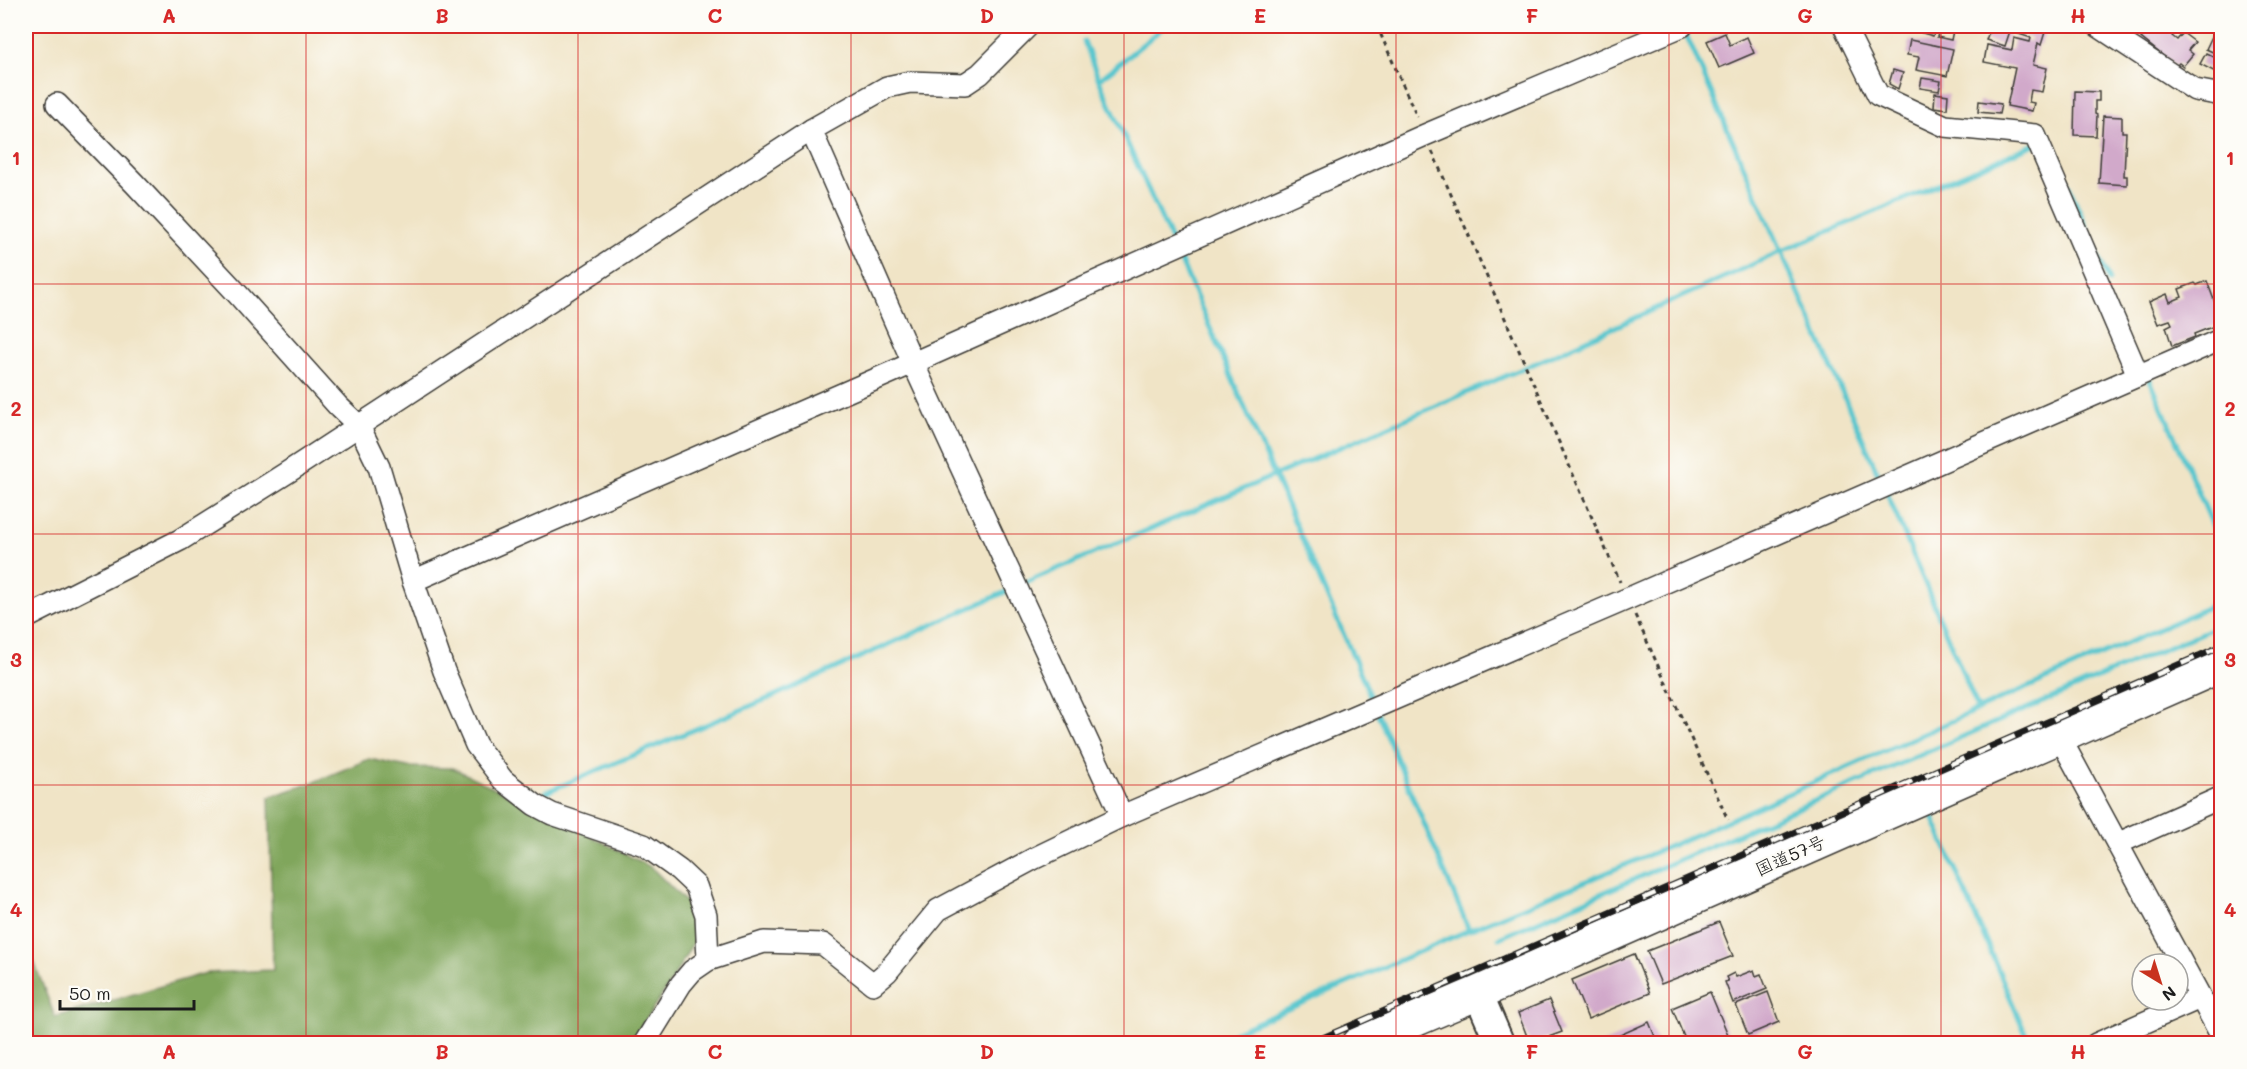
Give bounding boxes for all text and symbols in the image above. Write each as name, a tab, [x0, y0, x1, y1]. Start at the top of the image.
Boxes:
text: A	[162, 2, 176, 28]
text: B	[435, 2, 449, 28]
text: C	[708, 2, 723, 28]
text: D	[980, 2, 994, 28]
text: E	[1254, 2, 1266, 28]
text: F	[1526, 2, 1539, 28]
text: G	[1797, 2, 1813, 28]
text: H	[2070, 2, 2086, 28]
text: 1	[12, 144, 20, 170]
text: 1	[2226, 144, 2234, 170]
text: 2	[10, 395, 22, 421]
text: 2	[2224, 395, 2236, 421]
text: 3	[10, 646, 22, 672]
text: 3	[2224, 646, 2236, 672]
street label: 国道57号	[1751, 829, 1829, 881]
text: 4	[10, 896, 23, 922]
text: 4	[2224, 896, 2237, 922]
north arrow	[2130, 952, 2190, 1012]
scale bar	[60, 973, 194, 1011]
text: 50 m	[69, 981, 111, 1005]
text: N	[2158, 982, 2181, 1006]
text: A	[162, 1038, 176, 1064]
text: B	[435, 1038, 449, 1064]
text: C	[708, 1038, 723, 1064]
text: D	[980, 1038, 994, 1064]
text: E	[1254, 1038, 1266, 1064]
text: F	[1526, 1038, 1539, 1064]
text: G	[1797, 1038, 1813, 1064]
text: H	[2070, 1038, 2086, 1064]

